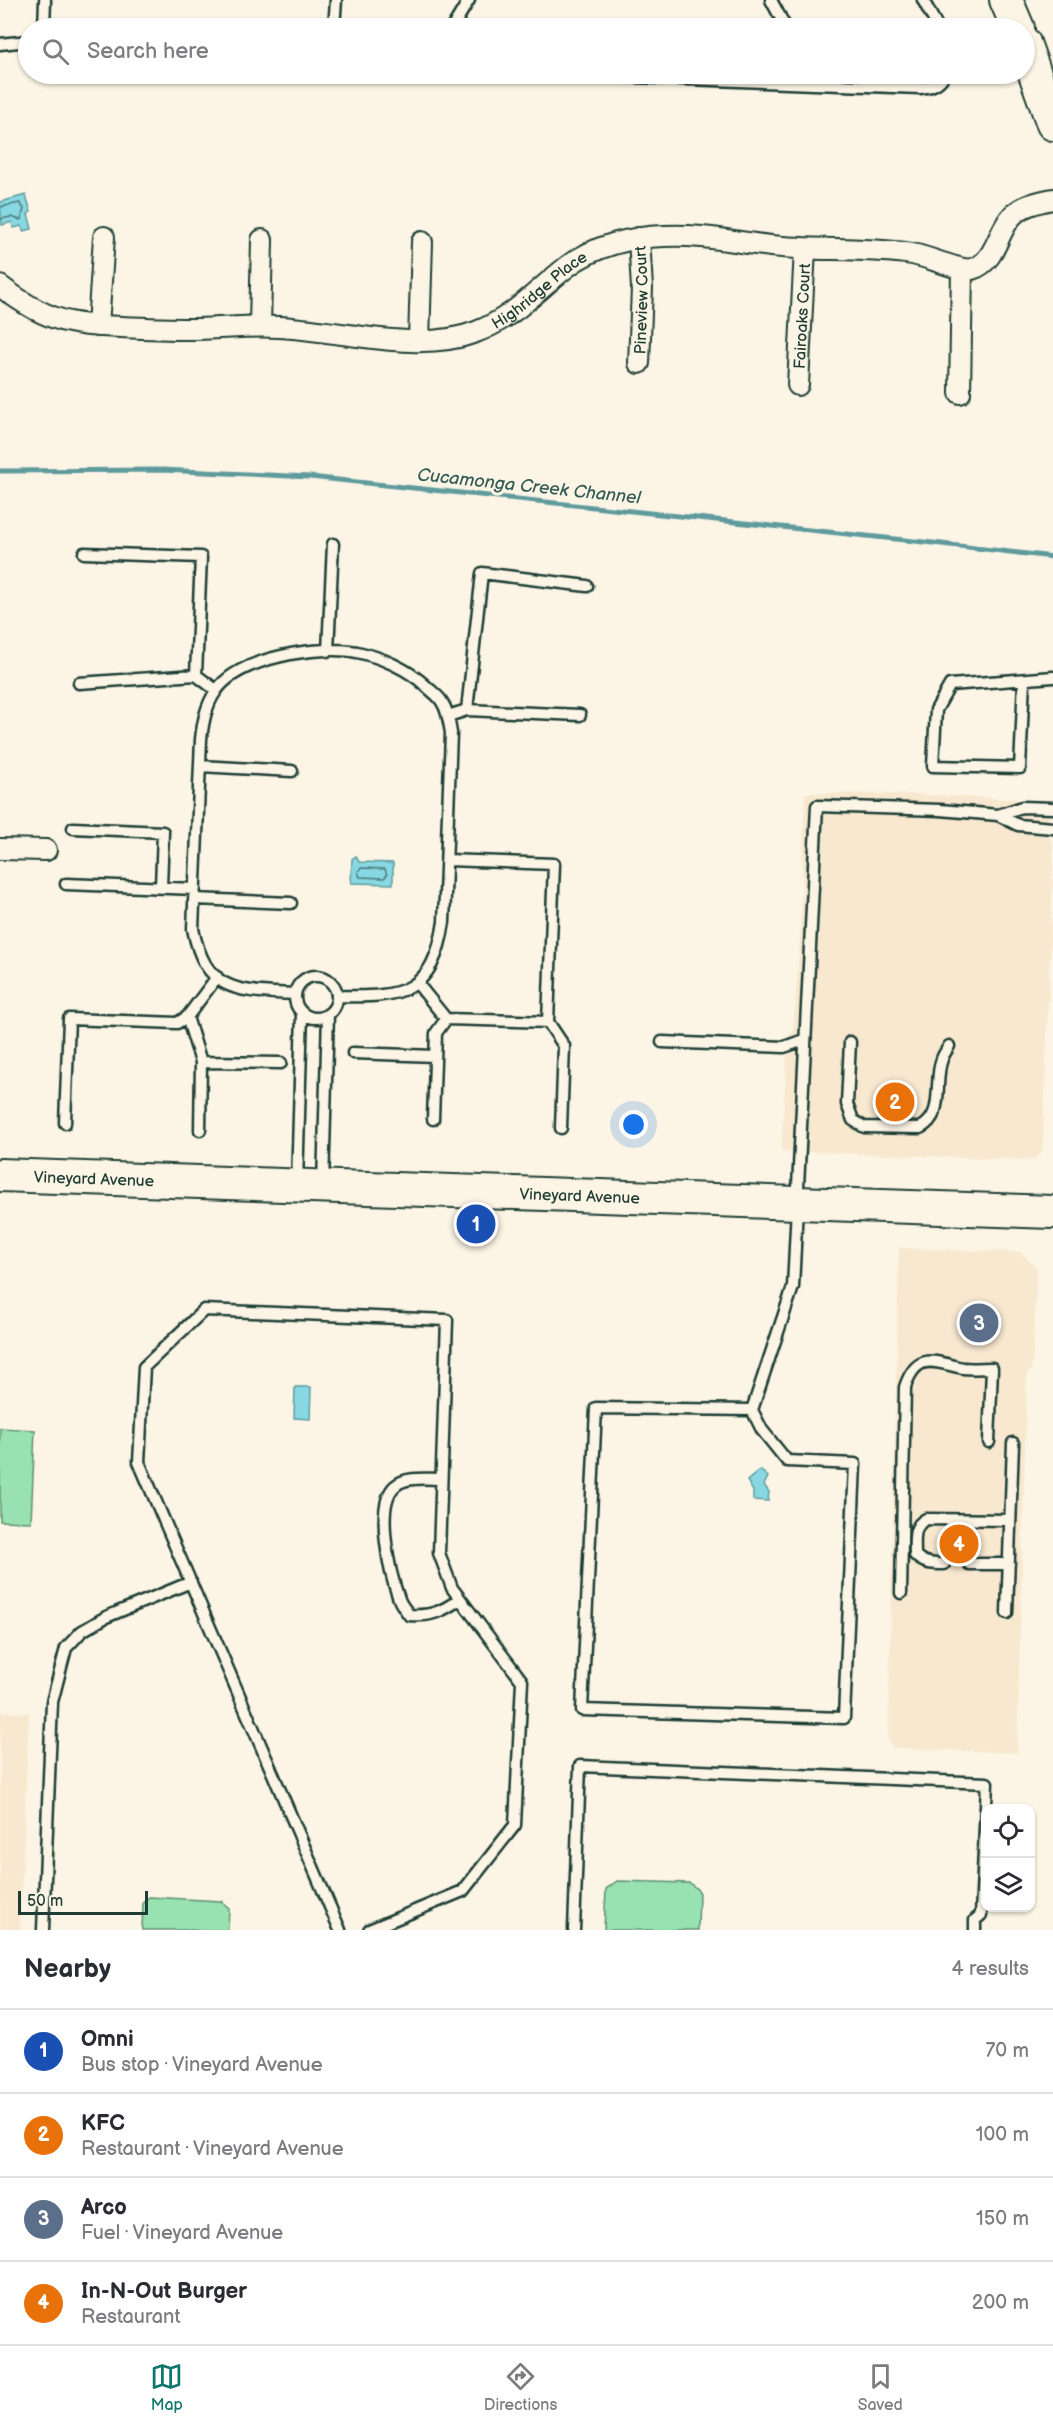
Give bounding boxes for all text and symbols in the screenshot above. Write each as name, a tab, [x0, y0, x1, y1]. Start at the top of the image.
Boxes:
search box	[18, 18, 1035, 84]
icon: search	[39, 35, 72, 68]
text: Search here	[87, 38, 209, 65]
street label: Pineview Court	[631, 245, 653, 355]
street label: Highridge Place	[489, 248, 591, 334]
street label: Fairoaks Court	[791, 263, 815, 369]
water label: Cucamonga Creek Channel	[416, 464, 643, 509]
pin: 2	[876, 1080, 914, 1124]
your location	[619, 1110, 648, 1139]
street label: Vineyard Avenue	[33, 1168, 155, 1191]
street label: Vineyard Avenue	[519, 1185, 641, 1208]
pin: 1	[456, 1202, 496, 1246]
pin: 3	[960, 1300, 998, 1346]
pin: 4	[940, 1522, 978, 1566]
map controls	[981, 1804, 1035, 1912]
button: locate	[981, 1804, 1035, 1858]
button: layers	[981, 1858, 1035, 1912]
scale bar	[18, 1888, 148, 1916]
text: 50 m	[27, 1892, 63, 1911]
text: Nearby	[24, 1954, 111, 1985]
text: 4 results	[951, 1957, 1029, 1981]
text: Omni	[81, 2026, 134, 2053]
text: 1	[39, 2039, 48, 2063]
text: 70 m	[985, 2039, 1029, 2063]
text: Bus stop · Vineyard Avenue	[81, 2053, 323, 2077]
text: KFC	[81, 2110, 125, 2137]
text: 2	[38, 2123, 49, 2147]
text: 100 m	[976, 2123, 1029, 2147]
text: Restaurant · Vineyard Avenue	[81, 2137, 344, 2161]
text: Arco	[81, 2194, 127, 2221]
text: 3	[38, 2207, 49, 2231]
text: 150 m	[976, 2207, 1029, 2231]
text: Fuel · Vineyard Avenue	[81, 2221, 283, 2245]
text: In-N-Out Burger	[81, 2278, 247, 2305]
text: 4	[38, 2291, 49, 2315]
text: 200 m	[972, 2291, 1029, 2315]
text: Restaurant	[81, 2305, 181, 2329]
tab: Map	[150, 2360, 183, 2415]
tab: Directions	[484, 2360, 557, 2415]
tab: Saved	[858, 2360, 903, 2415]

